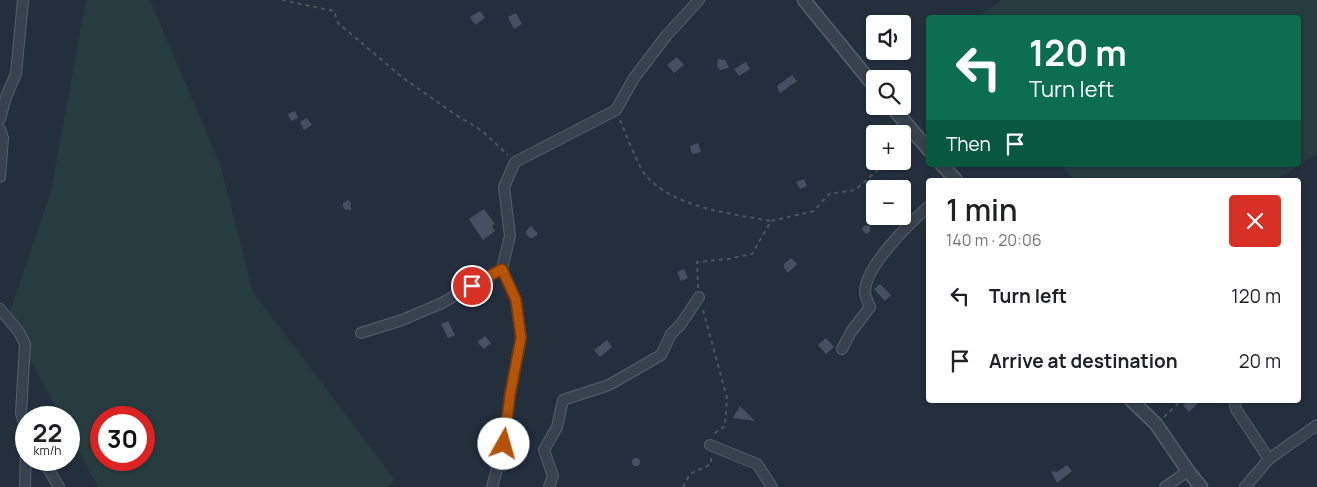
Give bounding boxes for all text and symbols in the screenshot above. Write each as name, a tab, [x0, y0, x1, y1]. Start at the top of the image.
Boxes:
map controls	[866, 15, 911, 225]
button: sound	[866, 15, 911, 60]
text: 120 m	[1029, 29, 1127, 77]
icon: left	[946, 35, 1011, 100]
button: search	[866, 70, 911, 115]
text: Turn left	[1029, 74, 1114, 104]
button: +	[866, 125, 911, 170]
icon: arrive	[1001, 130, 1029, 158]
text: Then	[946, 131, 991, 157]
button: −	[866, 180, 911, 225]
text: 1 min	[946, 189, 1018, 230]
button: close	[1229, 195, 1281, 247]
text: 140 m · 20:06	[946, 229, 1042, 251]
pin	[451, 265, 493, 307]
icon: arrive	[458, 272, 486, 300]
icon: left	[946, 282, 974, 310]
text: Turn left	[989, 283, 1067, 309]
text: 120 m	[1231, 283, 1281, 309]
icon: arrive	[946, 347, 974, 375]
text: Arrive at destination	[989, 348, 1178, 374]
text: 20 m	[1239, 348, 1281, 374]
speed limit sign: 30	[90, 406, 155, 471]
text: 22	[33, 415, 62, 450]
position arrow	[477, 417, 529, 469]
text: km/h	[34, 442, 61, 459]

